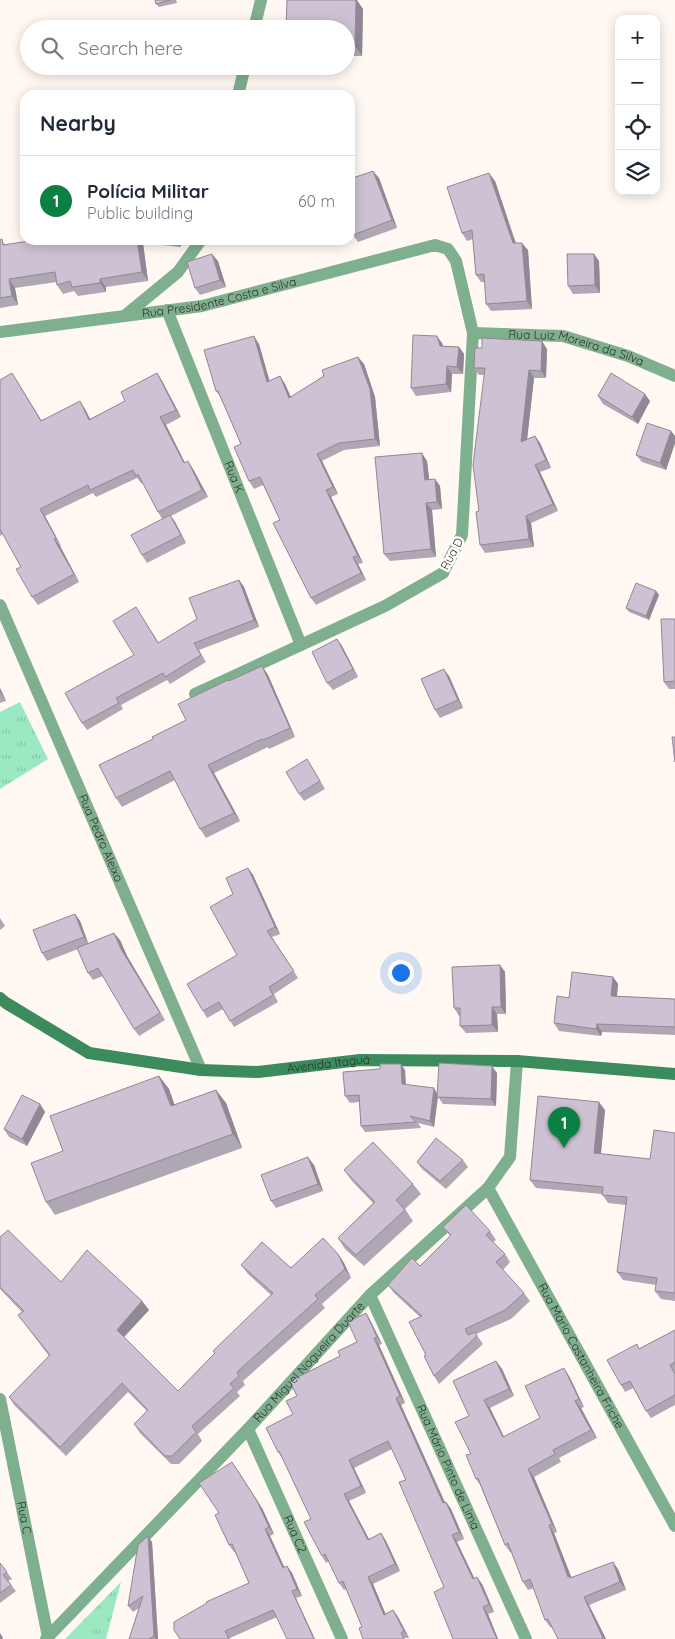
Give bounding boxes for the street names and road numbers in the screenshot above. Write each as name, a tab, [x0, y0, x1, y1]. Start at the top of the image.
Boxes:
street label: Rua Presidente Costa e Silva	[141, 274, 298, 321]
street label: Rua Luiz Moreira da Silva	[508, 326, 646, 369]
street label: Rua K	[221, 459, 247, 495]
street label: Rua D	[437, 535, 466, 572]
street label: Rua Pedro Aleixo	[76, 792, 127, 884]
street label: Avenida Itaguá	[286, 1052, 370, 1076]
street label: Rua Mário Castanheira Friche	[535, 1280, 628, 1431]
street label: Rua Miguel Nogueira Duarte	[250, 1298, 367, 1425]
street label: Rua Mário Pinto de Lima	[414, 1402, 483, 1532]
street label: Rua C	[14, 1500, 35, 1535]
street label: Rua C2	[280, 1513, 311, 1555]

